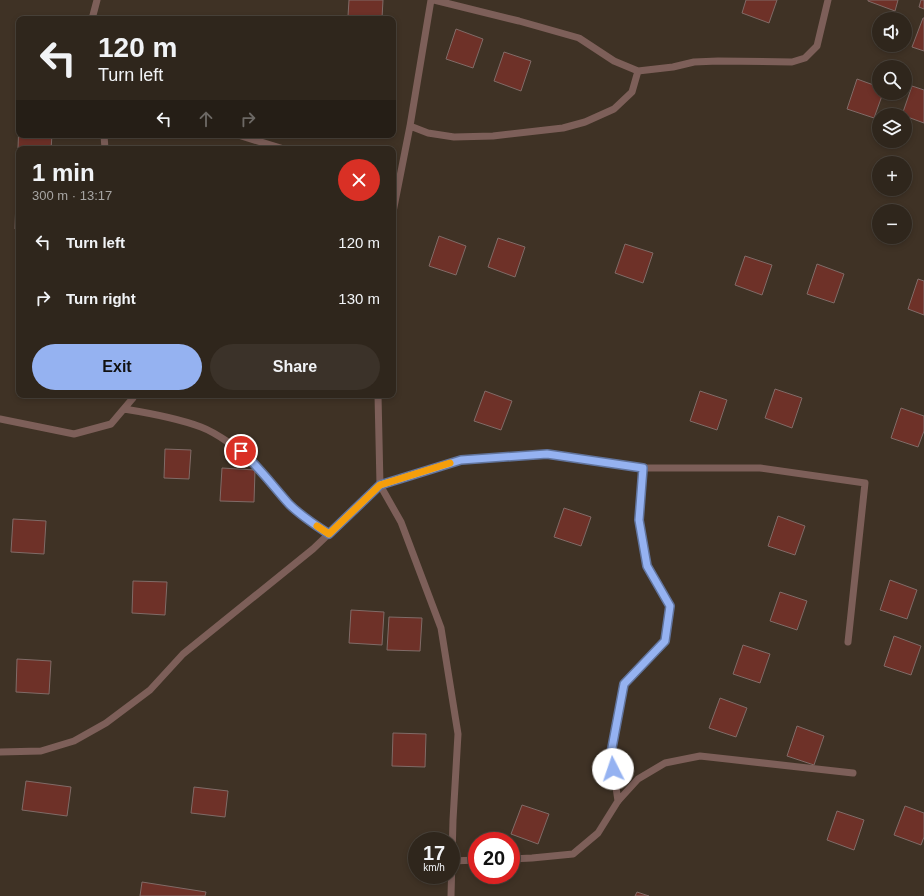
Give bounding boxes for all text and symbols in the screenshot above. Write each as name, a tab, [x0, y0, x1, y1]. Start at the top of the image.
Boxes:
map controls	[872, 12, 912, 244]
button: sound	[872, 12, 912, 52]
icon: left	[32, 32, 84, 84]
text: 120 m	[98, 32, 177, 63]
button: search	[872, 60, 912, 100]
text: Turn left	[98, 65, 163, 85]
icon: left	[153, 108, 175, 130]
icon: ahead	[195, 108, 217, 130]
icon: right	[237, 108, 259, 130]
button: layers	[872, 108, 912, 148]
button: +	[872, 156, 912, 196]
text: 1 min	[32, 159, 95, 186]
button: close	[338, 159, 380, 201]
text: 300 m · 13:17	[32, 188, 112, 203]
button: −	[872, 204, 912, 244]
icon: left	[32, 231, 54, 253]
text: Turn left	[66, 234, 125, 251]
text: 120 m	[338, 234, 380, 251]
icon: right	[32, 287, 54, 309]
text: Turn right	[66, 290, 136, 307]
text: 130 m	[338, 290, 380, 307]
button: Exit	[32, 344, 202, 390]
button: Share	[210, 344, 380, 390]
pin	[224, 434, 258, 468]
icon: arrive	[230, 440, 252, 462]
position arrow	[592, 748, 634, 790]
speed limit sign: 20	[468, 832, 520, 884]
text: 17	[423, 842, 445, 864]
text: km/h	[423, 862, 445, 873]

